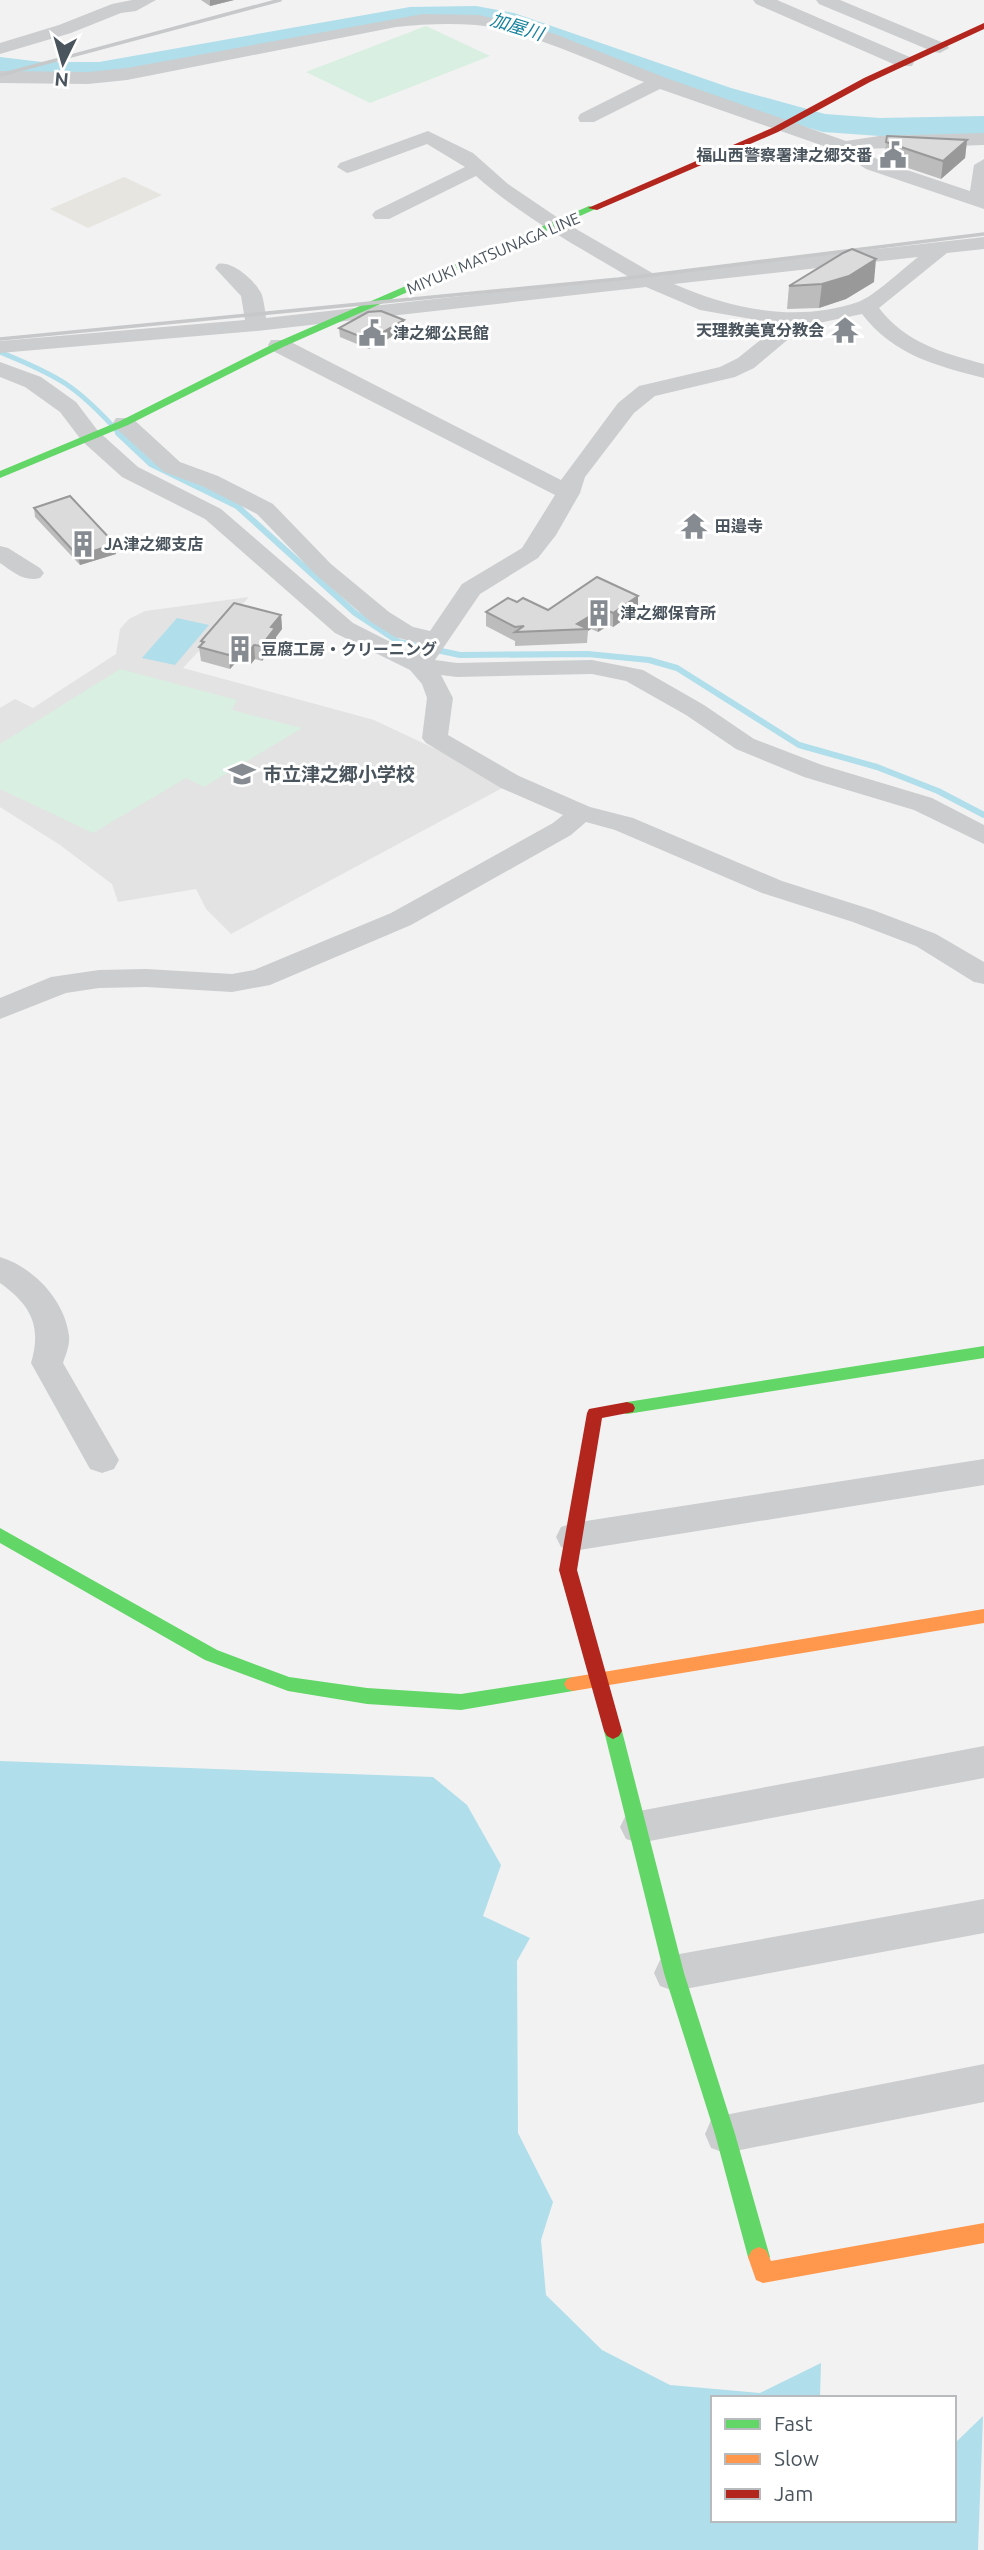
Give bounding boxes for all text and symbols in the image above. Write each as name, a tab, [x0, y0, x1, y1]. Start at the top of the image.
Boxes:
water label: 加屋川	[488, 9, 548, 44]
north arrow	[28, 28, 98, 98]
text: N	[53, 68, 70, 92]
public building icon: 福山西警察署津之郷交番	[878, 140, 908, 170]
place label: 福山西警察署津之郷交番	[696, 146, 872, 164]
street label: MIYUKI MATSUNAGA LINE	[404, 208, 582, 298]
temple icon: 天理教美寛分教会	[830, 315, 860, 345]
public building icon: 津之郷公民館	[357, 318, 387, 348]
place label: 天理教美寛分教会	[696, 321, 824, 339]
place label: 津之郷公民館	[393, 324, 489, 342]
temple icon: 田邉寺	[679, 511, 709, 541]
place label: 田邉寺	[715, 517, 763, 535]
building icon: JA津之郷支店	[68, 529, 98, 559]
place label: JA津之郷支店	[104, 535, 203, 553]
building icon: 津之郷保育所	[584, 598, 614, 628]
place label: 津之郷保育所	[620, 604, 716, 622]
building icon: 豆腐工房・クリーニング	[225, 634, 255, 664]
place label: 豆腐工房・クリーニング	[261, 640, 437, 658]
school or university icon: 市立津之郷小学校	[227, 759, 257, 789]
place label: 市立津之郷小学校	[263, 763, 415, 785]
legend	[711, 2396, 956, 2522]
text: Fast	[774, 2411, 812, 2435]
text: Slow	[774, 2446, 819, 2470]
text: Jam	[774, 2481, 813, 2505]

